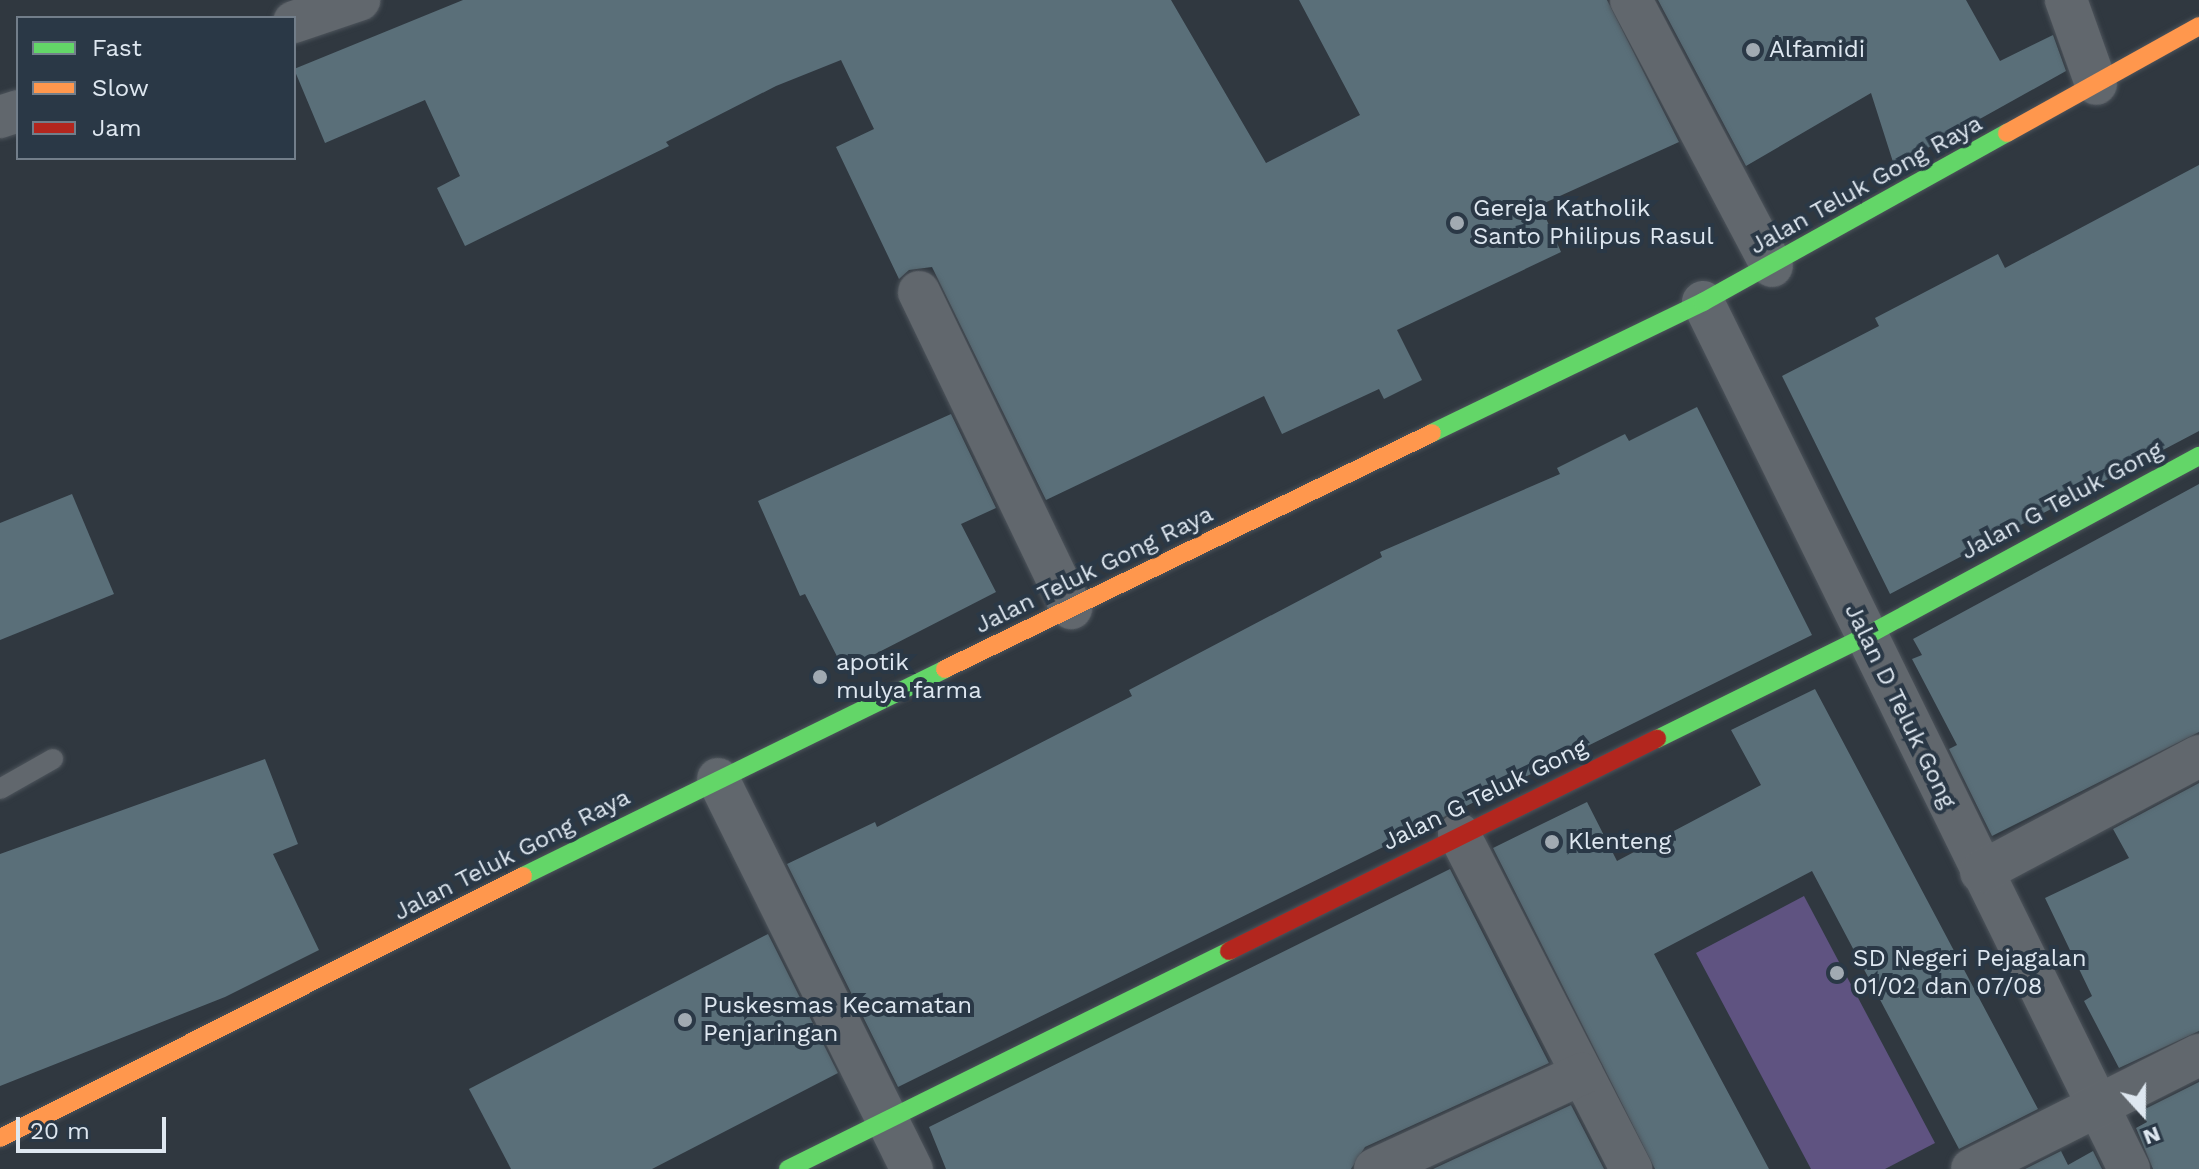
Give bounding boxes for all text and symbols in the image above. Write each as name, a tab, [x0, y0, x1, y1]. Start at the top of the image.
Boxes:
legend	[16, 16, 296, 160]
text: Fast	[92, 34, 142, 62]
place label: Alfamidi	[1769, 36, 1865, 64]
marker: Alfamidi	[1744, 41, 1762, 59]
text: Slow	[92, 74, 149, 102]
street label: Jalan Teluk Gong Raya	[1744, 109, 1988, 261]
text: Jam	[92, 114, 142, 142]
place label: Gereja Katholik Santo Philipus Rasul	[1473, 195, 1714, 251]
marker: Gereja Katholik Santo Philipus Rasul	[1448, 214, 1466, 232]
street label: Jalan G Teluk Gong	[1956, 435, 2168, 567]
street label: Jalan Teluk Gong Raya	[970, 500, 1218, 640]
street label: Jalan D Teluk Gong	[1838, 598, 1962, 814]
place label: apotik mulya farma	[836, 649, 983, 705]
marker: apotik mulya farma	[811, 668, 829, 686]
street label: Jalan G Teluk Gong	[1377, 733, 1593, 857]
street label: Jalan Teluk Gong Raya	[389, 783, 635, 927]
place label: Klenteng	[1568, 828, 1671, 856]
marker: Klenteng	[1543, 833, 1561, 851]
place label: SD Negeri Pejagalan 01/02 dan 07/08	[1853, 945, 2086, 1001]
marker: SD Negeri Pejagalan 01/02 dan 07/08	[1828, 964, 1846, 982]
place label: Puskesmas Kecamatan Penjaringan	[703, 992, 972, 1048]
marker: Puskesmas Kecamatan Penjaringan	[674, 1009, 696, 1031]
north arrow	[2103, 1073, 2183, 1153]
scale bar	[20, 1101, 170, 1151]
text: 20 m	[30, 1117, 90, 1145]
text: N	[2140, 1121, 2164, 1150]

